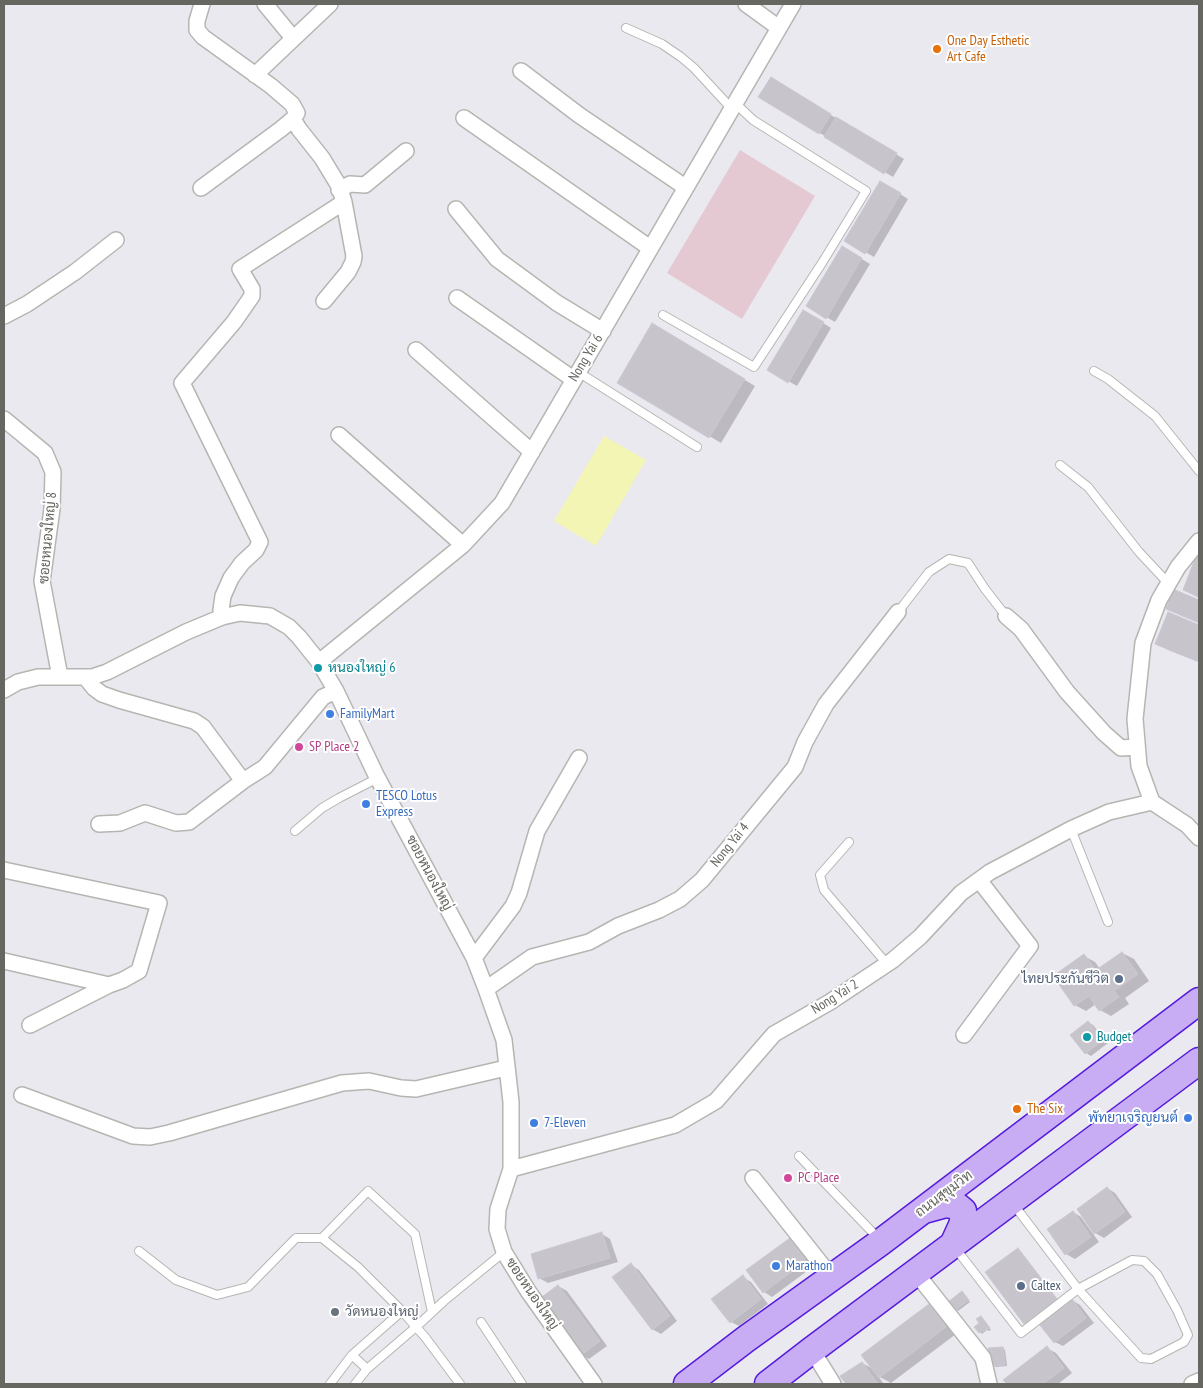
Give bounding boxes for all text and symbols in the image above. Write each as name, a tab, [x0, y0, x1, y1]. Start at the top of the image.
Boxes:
place label: One Day Esthetic Art Cafe	[947, 33, 1029, 65]
marker: One Day Esthetic Art Cafe	[931, 43, 943, 55]
street label: Nong Yai 6	[565, 331, 607, 385]
street label: ซอยหนองใหญ่ 8	[36, 491, 60, 585]
place label: หนองใหญ่ 6	[328, 660, 395, 676]
marker: หนองใหญ่ 6	[312, 662, 324, 674]
place label: FamilyMart	[340, 706, 395, 722]
marker: FamilyMart	[324, 708, 336, 720]
place label: SP Place 2	[309, 739, 359, 755]
marker: SP Place 2	[293, 741, 305, 753]
place label: TESCO Lotus Express	[376, 788, 437, 820]
marker: TESCO Lotus Express	[360, 798, 372, 810]
street label: Nong Yai 4	[707, 819, 753, 871]
street label: ซอยหนองใหญ่	[402, 832, 456, 914]
place label: ไทยประกันชีวิต	[1022, 971, 1109, 987]
marker: ไทยประกันชีวิต	[1113, 973, 1125, 985]
street label: Nong Yai 2	[808, 976, 862, 1018]
place label: Budget	[1097, 1029, 1131, 1045]
marker: Budget	[1081, 1031, 1093, 1043]
place label: The Six	[1027, 1101, 1063, 1117]
marker: The Six	[1011, 1103, 1023, 1115]
place label: พัทยาเจริญยนต์	[1088, 1110, 1178, 1126]
marker: พัทยาเจริญยนต์	[1182, 1112, 1194, 1124]
place label: 7-Eleven	[544, 1115, 586, 1131]
marker: 7-Eleven	[528, 1117, 540, 1129]
street label: ถนนสุขุมวิท	[912, 1167, 976, 1221]
place label: PC Place	[798, 1170, 839, 1186]
marker: PC Place	[782, 1172, 794, 1184]
street label: ซอยหนองใหญ่	[502, 1255, 562, 1333]
place label: Marathon	[786, 1258, 832, 1274]
marker: Marathon	[770, 1260, 782, 1272]
place label: Caltex	[1031, 1278, 1061, 1294]
marker: Caltex	[1015, 1280, 1027, 1292]
place label: วัดหนองใหญ่	[345, 1304, 419, 1320]
marker: วัดหนองใหญ่	[329, 1306, 341, 1318]

